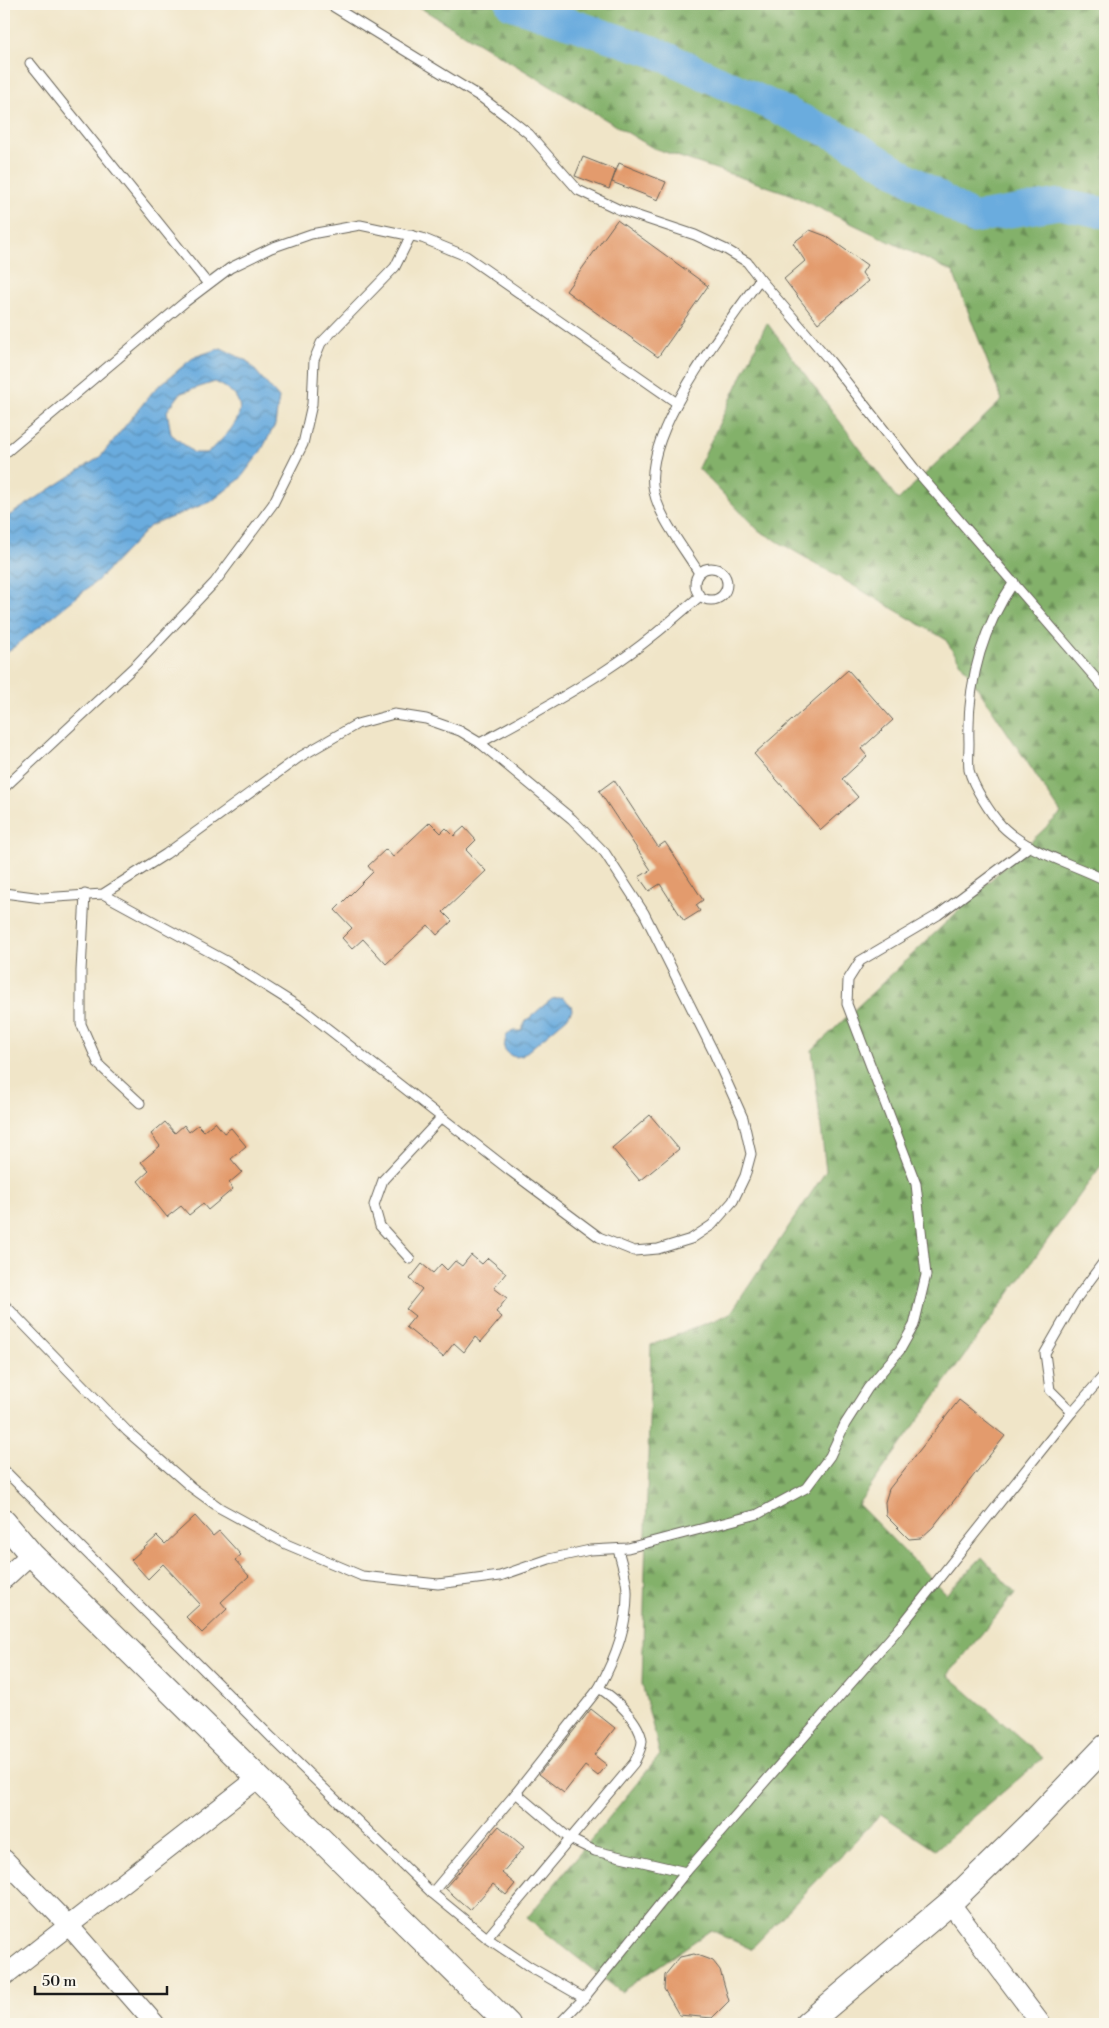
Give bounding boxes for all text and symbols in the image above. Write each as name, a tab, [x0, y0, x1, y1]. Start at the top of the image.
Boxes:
scale bar	[35, 1963, 168, 1995]
text: 50 m	[42, 1972, 76, 1991]

